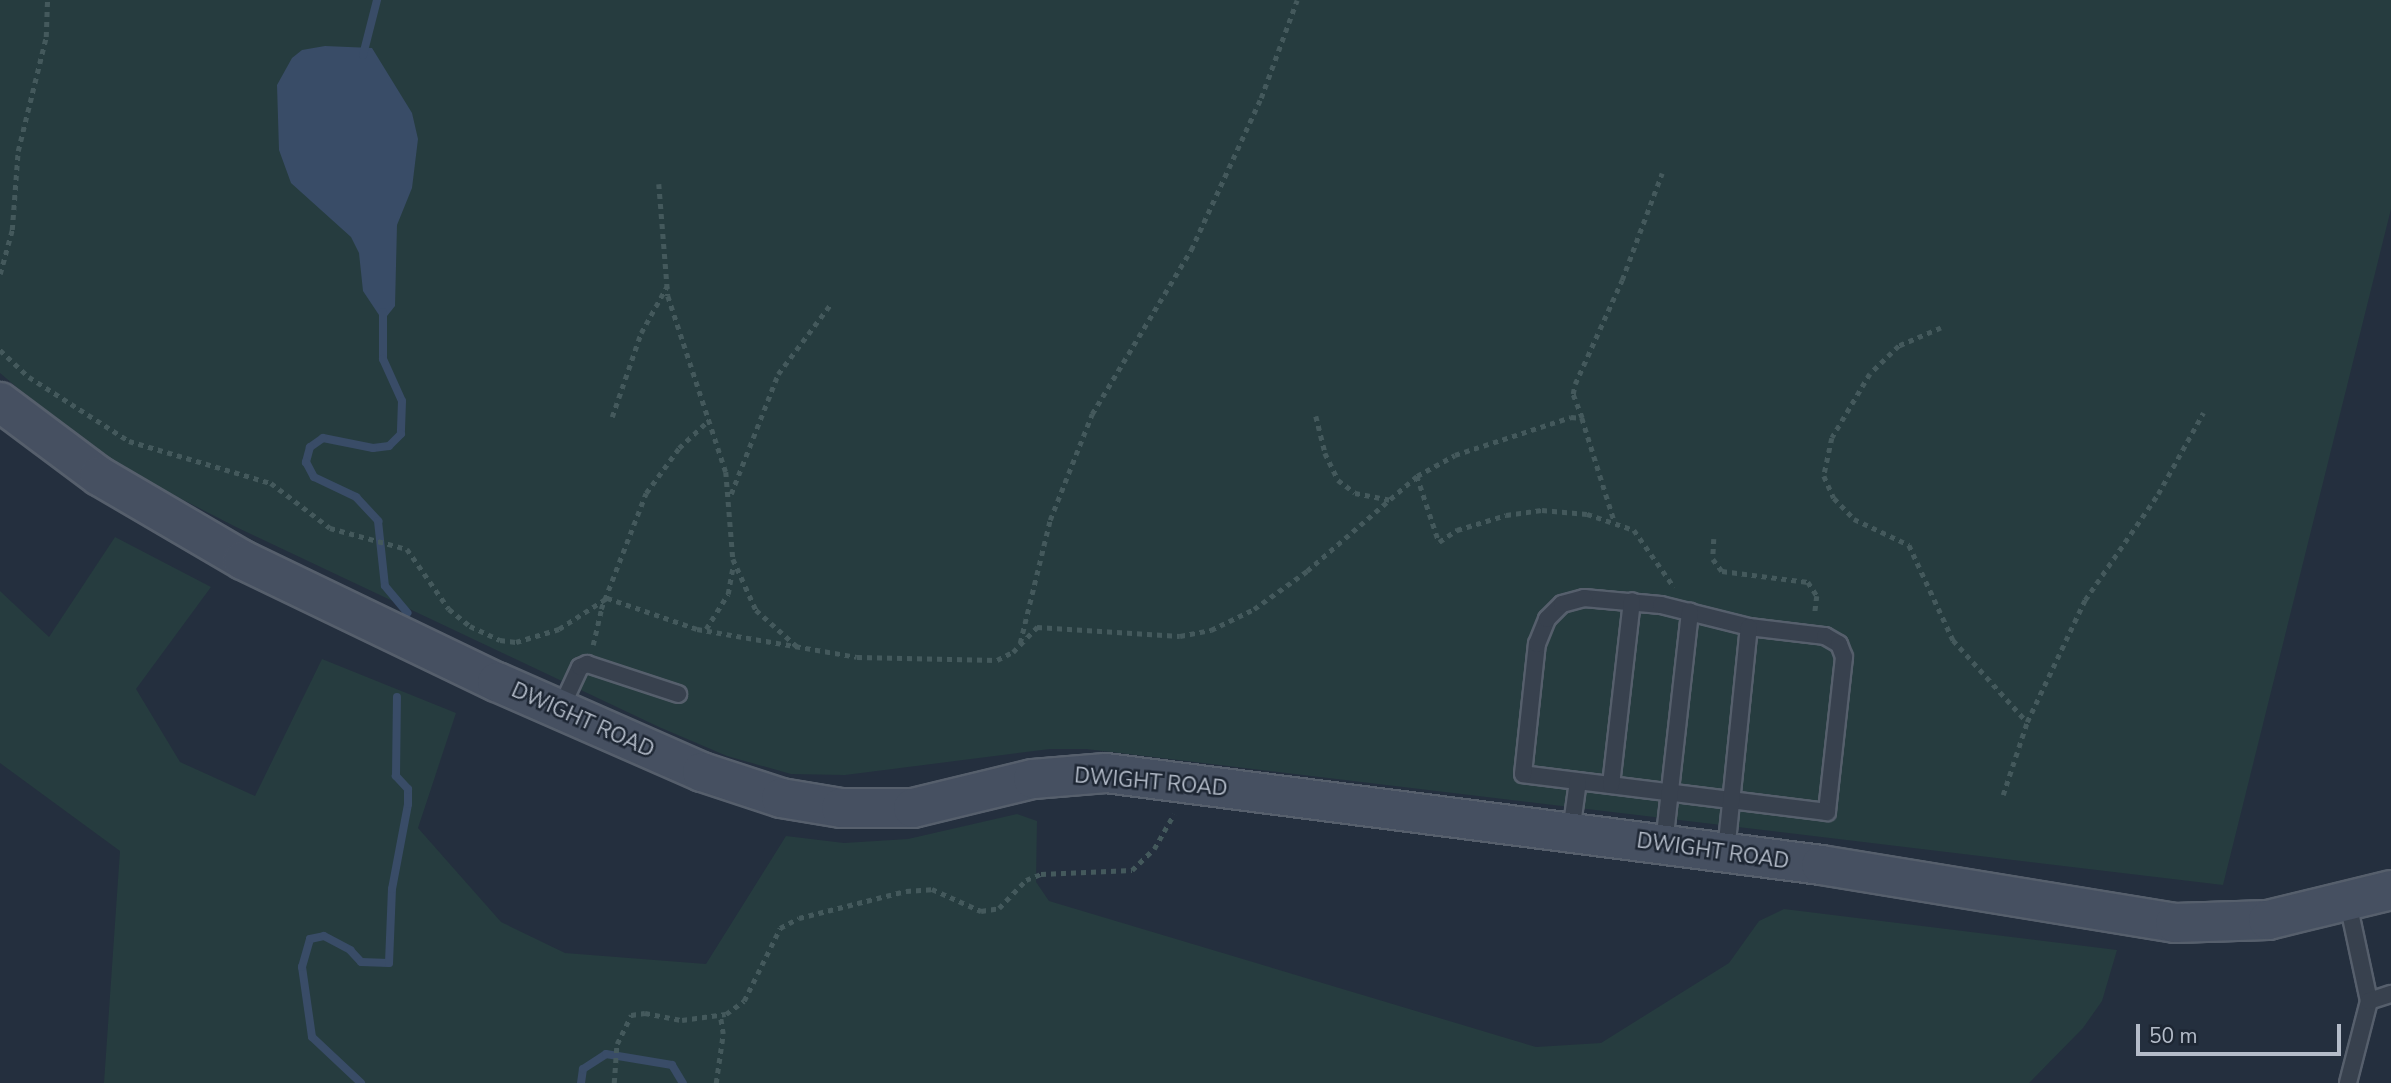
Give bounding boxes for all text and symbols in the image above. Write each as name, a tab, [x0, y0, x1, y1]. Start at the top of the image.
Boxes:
street label: DWIGHT ROAD	[508, 677, 658, 763]
street label: DWIGHT ROAD	[1073, 763, 1229, 801]
street label: DWIGHT ROAD	[1635, 828, 1791, 874]
scale bar	[2139, 1010, 2344, 1054]
text: 50 m	[2149, 1022, 2198, 1050]

